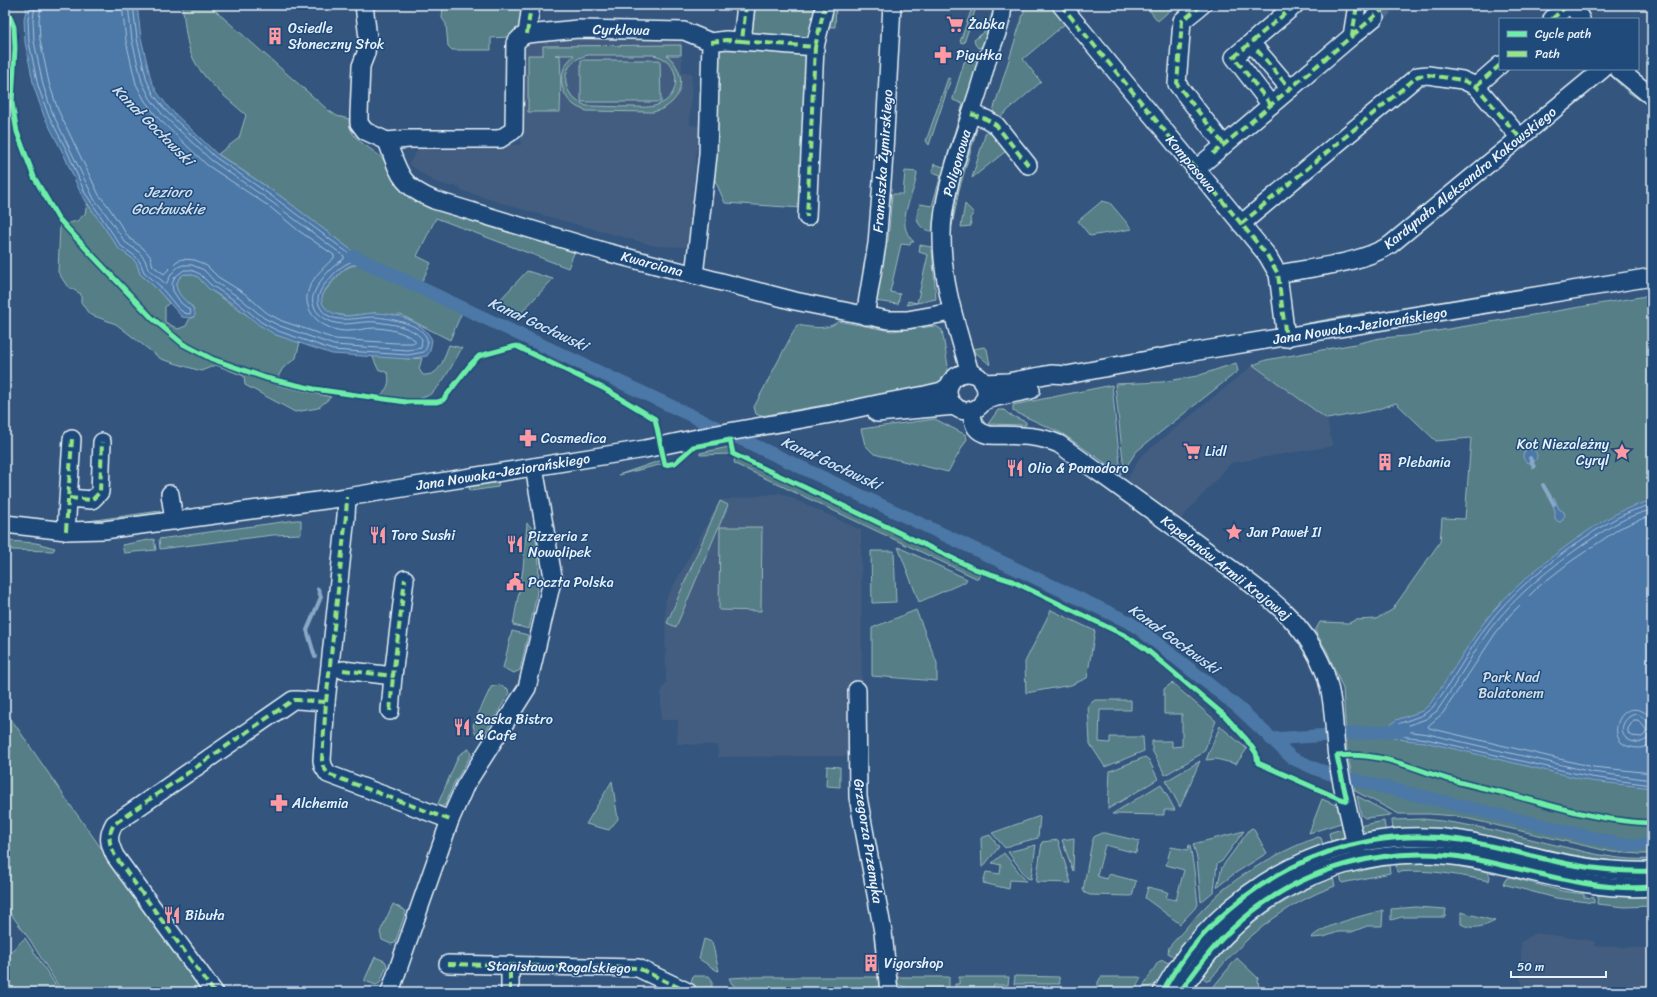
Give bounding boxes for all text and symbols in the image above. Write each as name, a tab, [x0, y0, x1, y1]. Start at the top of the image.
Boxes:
place label: Żabka	[968, 12, 1006, 37]
supermarket icon: Żabka	[945, 14, 965, 34]
place label: Osiedle Słoneczny Stok	[288, 16, 385, 57]
street label: Cyrklowa	[592, 17, 651, 43]
legend	[1499, 18, 1639, 70]
text: Cycle path	[1535, 23, 1591, 45]
building icon: Osiedle Słoneczny Stok	[265, 26, 285, 46]
place label: Pigułka	[956, 43, 1002, 68]
text: Path	[1535, 43, 1560, 65]
pharmacy icon: Pigułka	[933, 45, 953, 65]
water label: Kanał Gocławski	[106, 78, 202, 174]
street label: Franciszka Żymirskiego	[866, 88, 900, 234]
street label: Kardynała Aleksandra Kakowskiego	[1378, 100, 1562, 256]
street label: Poligonowa	[935, 126, 979, 200]
street label: Kompasowa	[1159, 129, 1223, 199]
water label: Jezioro Gocławskie	[131, 179, 206, 222]
street label: Kwarciana	[618, 244, 686, 284]
water label: Kanał Gocławski	[484, 290, 595, 360]
street label: Jana Nowaka-Jeziorańskiego	[1270, 300, 1449, 352]
place label: Cosmedica	[541, 426, 607, 451]
pharmacy icon: Cosmedica	[518, 428, 538, 448]
water label: Kanał Gocławski	[777, 429, 888, 499]
place label: Kot Niezależny Cyryl	[1517, 432, 1610, 473]
place label: Lidl	[1205, 439, 1228, 464]
supermarket icon: Lidl	[1182, 441, 1202, 461]
place icon: Kot Niezależny Cyryl	[1612, 442, 1632, 462]
street label: Jana Nowaka-Jeziorańskiego	[413, 446, 592, 498]
place label: Plebania	[1398, 450, 1451, 475]
building icon: Plebania	[1375, 452, 1395, 472]
place label: Olio & Pomodoro	[1028, 456, 1129, 481]
restaurant icon: Olio & Pomodoro	[1005, 458, 1025, 478]
street label: Kapelanów Armii Krajowej	[1155, 509, 1297, 628]
place label: Jan Paweł II	[1246, 520, 1322, 545]
place icon: Jan Paweł II	[1224, 522, 1244, 542]
place label: Toro Sushi	[391, 523, 456, 548]
place label: Pizzeria z Nowolipek	[528, 524, 592, 565]
restaurant icon: Toro Sushi	[368, 525, 388, 545]
restaurant icon: Pizzeria z Nowolipek	[505, 534, 525, 554]
place label: Poczta Polska	[528, 570, 614, 595]
public building icon: Poczta Polska	[505, 572, 525, 592]
water label: Kanał Gocławski	[1123, 597, 1227, 683]
park label: Park Nad Balatonem	[1478, 665, 1544, 706]
place label: Saska Bistro & Cafe	[475, 707, 553, 748]
restaurant icon: Saska Bistro & Cafe	[452, 717, 472, 737]
street label: Grzegorza Przemyka	[846, 777, 890, 906]
place label: Alchemia	[291, 791, 348, 816]
pharmacy icon: Alchemia	[269, 793, 289, 813]
place label: Bibuła	[185, 903, 225, 928]
restaurant icon: Bibuła	[162, 905, 182, 925]
place label: Vigorshop	[884, 951, 944, 976]
street label: Stanisława Rogalskiego	[487, 953, 631, 981]
building icon: Vigorshop	[861, 953, 881, 973]
scale bar	[1511, 953, 1606, 979]
text: 50 m	[1517, 956, 1544, 978]

